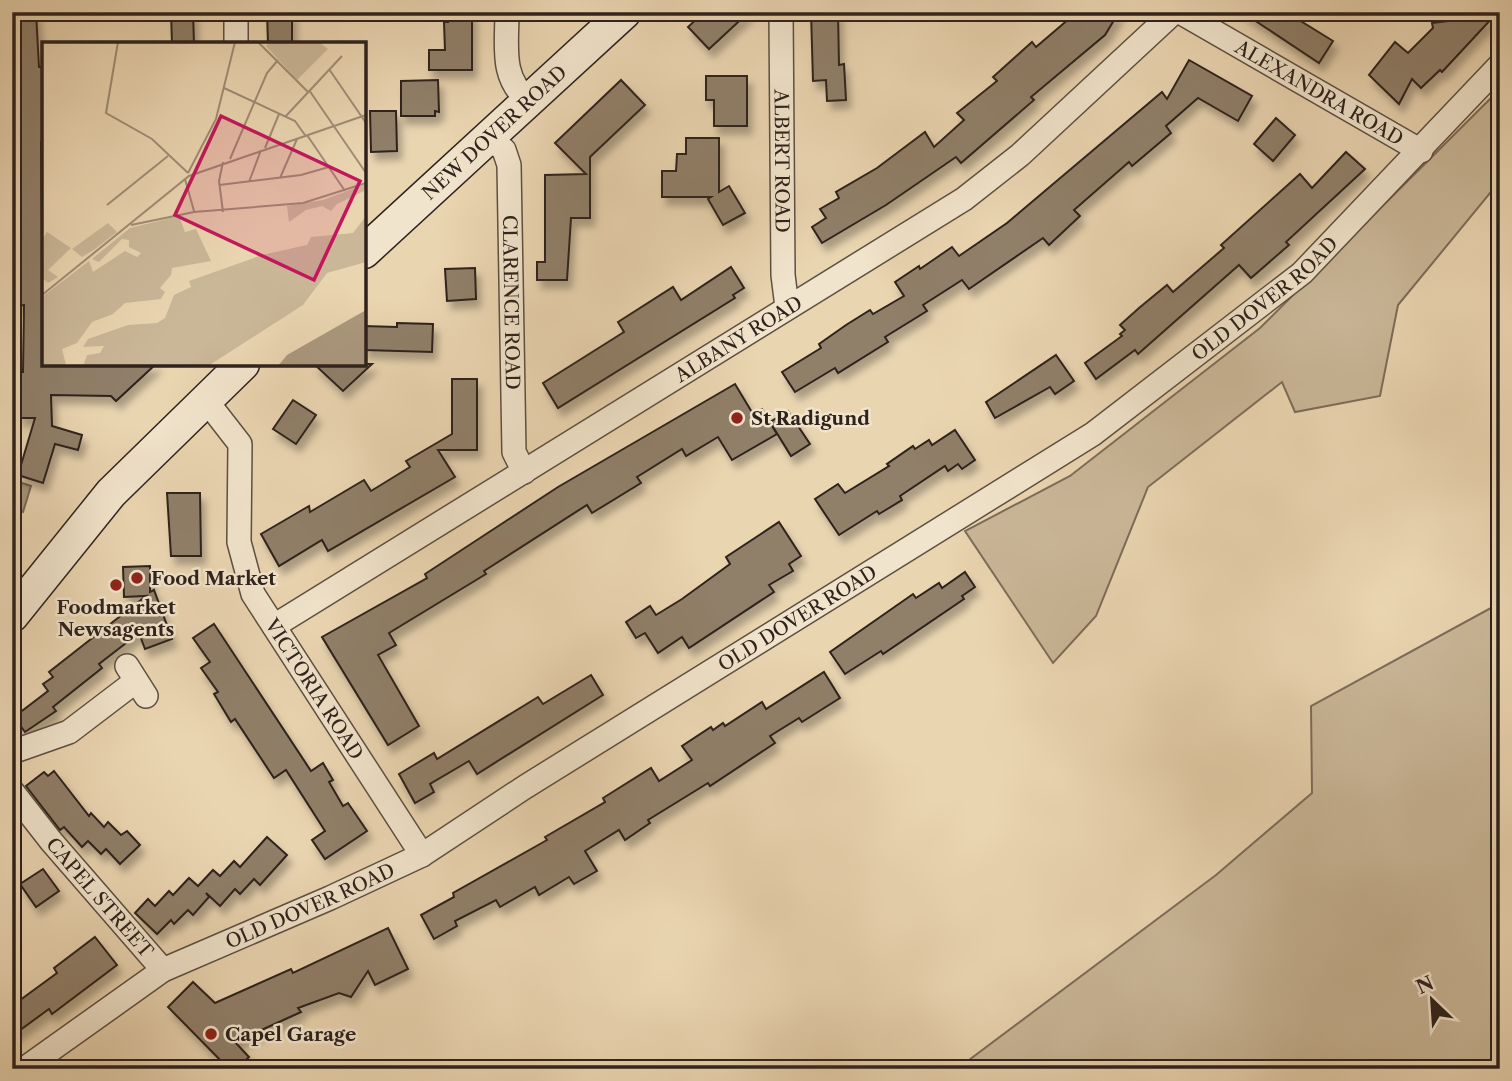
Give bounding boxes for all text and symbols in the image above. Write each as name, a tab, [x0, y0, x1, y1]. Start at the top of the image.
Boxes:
street label: ALEXANDRA ROAD	[1230, 34, 1408, 150]
inset map	[42, 42, 366, 366]
street label: NEW DOVER ROAD	[417, 60, 571, 204]
street label: ALBERT ROAD	[770, 88, 794, 233]
street label: CLARENCE ROAD	[498, 215, 524, 390]
street label: OLD DOVER ROAD	[1187, 232, 1342, 365]
street label: ALBANY ROAD	[670, 291, 806, 387]
place label: St Radigund	[751, 407, 870, 430]
marker: St Radigund	[729, 410, 745, 426]
street label: OLD DOVER ROAD	[714, 560, 881, 676]
place label: Food Market	[151, 567, 276, 590]
marker: Food Market	[129, 570, 145, 586]
marker: Foodmarket Newsagents	[108, 577, 124, 593]
place label: Foodmarket Newsagents	[56, 596, 176, 641]
street label: VICTORIA ROAD	[260, 613, 368, 764]
street label: CAPEL STREET	[42, 833, 159, 963]
street label: OLD DOVER ROAD	[222, 858, 398, 953]
north arrow	[1396, 965, 1466, 1036]
text: N	[1413, 971, 1437, 999]
place label: Capel Garage	[225, 1023, 356, 1046]
marker: Capel Garage	[203, 1026, 219, 1042]

